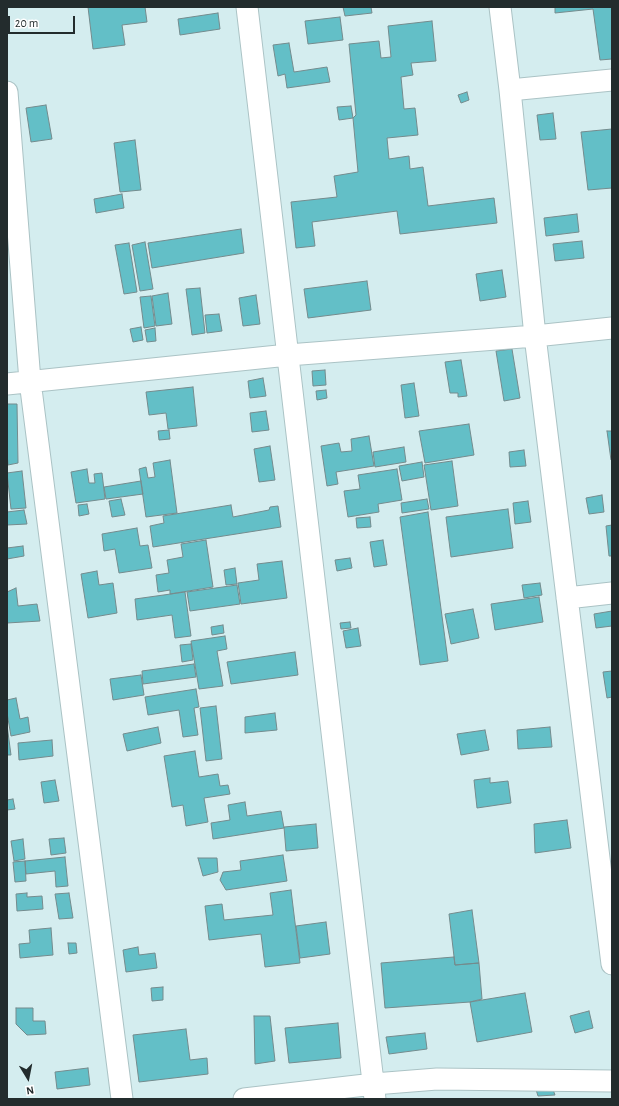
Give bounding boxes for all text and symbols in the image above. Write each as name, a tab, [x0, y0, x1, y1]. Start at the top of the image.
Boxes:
scale bar	[10, 8, 77, 34]
text: 20 m	[15, 17, 38, 29]
north arrow	[8, 1058, 48, 1098]
text: N	[25, 1084, 35, 1096]

